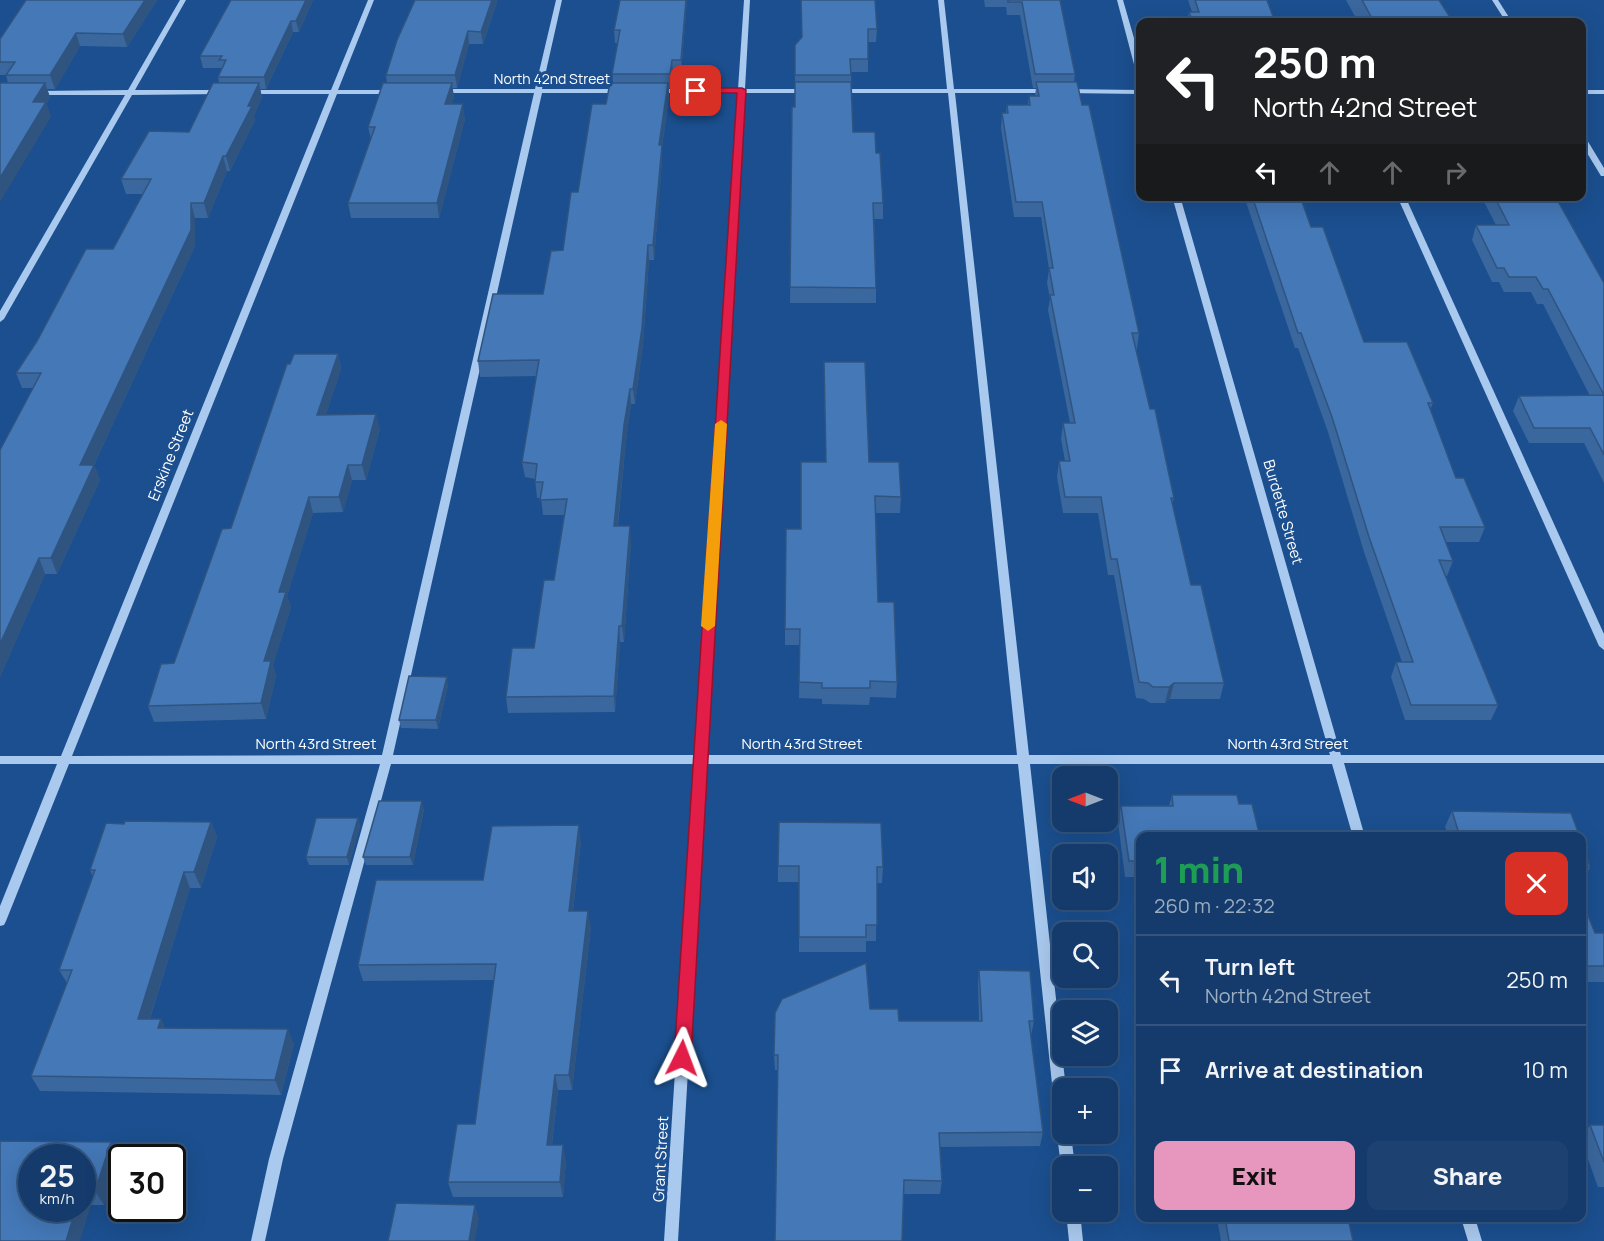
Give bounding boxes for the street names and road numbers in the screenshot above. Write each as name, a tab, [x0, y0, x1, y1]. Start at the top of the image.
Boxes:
street label: North 42nd Street	[494, 69, 611, 88]
street label: Erskine Street	[143, 406, 198, 504]
street label: Burdette Street	[1259, 457, 1308, 567]
street label: North 43rd Street	[256, 733, 376, 754]
street label: North 43rd Street	[742, 733, 862, 754]
street label: North 43rd Street	[1228, 733, 1348, 754]
street label: Grant Street	[648, 1115, 673, 1202]

